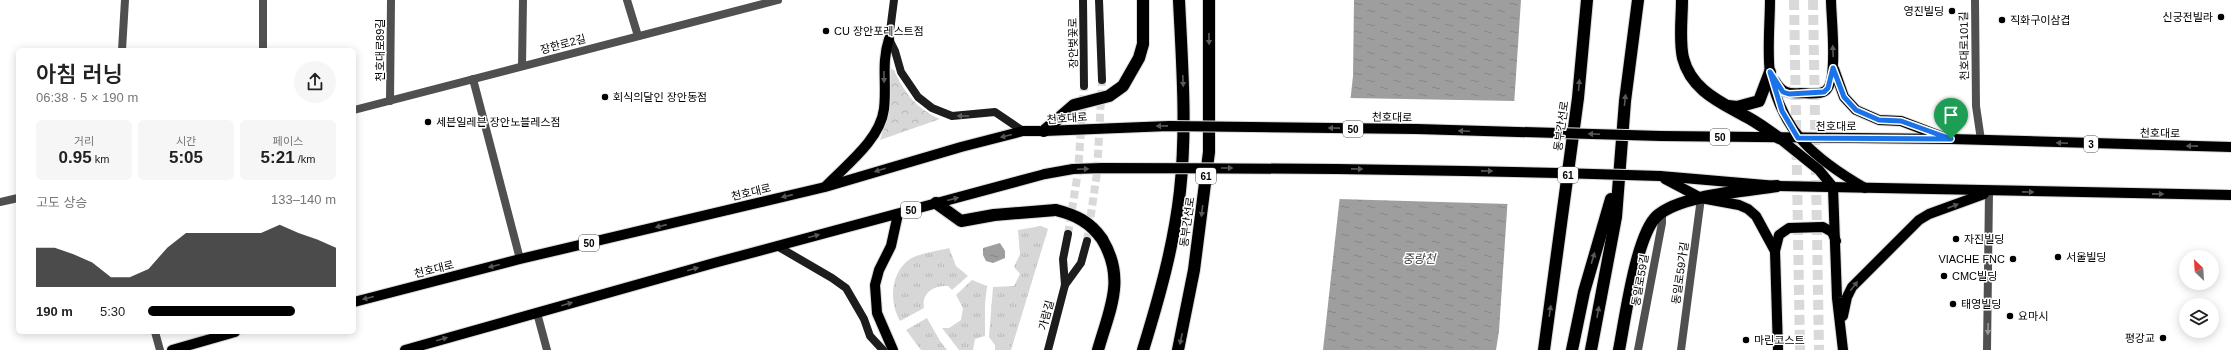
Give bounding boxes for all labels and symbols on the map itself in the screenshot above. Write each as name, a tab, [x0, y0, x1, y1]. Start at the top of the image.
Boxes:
place label: 영진빌딩	[1904, 5, 1944, 17]
marker: 영진빌딩	[1947, 6, 1957, 16]
street label: 천호대로101길	[1957, 11, 1971, 81]
place label: 신궁전빌라	[2162, 11, 2213, 23]
marker: 신궁전빌라	[2216, 12, 2226, 22]
place label: 직화구이삼겹	[2010, 14, 2071, 26]
marker: 직화구이삼겹	[1997, 15, 2007, 25]
street label: 장안벚꽃로	[1067, 18, 1079, 68]
street label: 천호대로89길	[374, 19, 386, 81]
place label: CU 장안포레스트점	[834, 25, 924, 37]
marker: CU 장안포레스트점	[821, 26, 831, 36]
street label: 장한로2길	[539, 32, 587, 56]
one-way arrow	[1206, 33, 1212, 46]
one-way arrow	[1829, 45, 1836, 57]
one-way arrow	[881, 71, 887, 84]
one-way arrow	[1180, 75, 1186, 88]
one-way arrow	[1576, 79, 1583, 91]
place label: 회식의달인 장안동점	[613, 91, 707, 103]
marker: 회식의달인 장안동점	[600, 92, 610, 102]
one-way arrow	[1622, 94, 1628, 106]
pin	[1934, 98, 1968, 139]
street label: 동부간선로	[1552, 100, 1570, 152]
street label: 천호대로	[1046, 111, 1088, 125]
street label: 천호대로	[1372, 111, 1412, 123]
one-way arrow	[956, 113, 969, 119]
place label: 세븐일레븐 장안노블레스점	[436, 116, 561, 128]
marker: 세븐일레븐 장안노블레스점	[423, 117, 433, 127]
street label: 천호대로	[1816, 120, 1856, 132]
road number: 50	[1343, 121, 1363, 137]
one-way arrow	[1156, 123, 1168, 130]
one-way arrow	[1327, 125, 1340, 131]
one-way arrow	[1458, 127, 1470, 134]
street label: 천호대로	[2140, 127, 2180, 139]
road number: 50	[1710, 129, 1730, 145]
one-way arrow	[1587, 131, 1600, 137]
one-way arrow	[1000, 133, 1012, 139]
road number: 3	[2084, 136, 2098, 152]
one-way arrow	[2055, 140, 2068, 146]
one-way arrow	[2185, 143, 2198, 149]
one-way arrow	[1077, 165, 1089, 172]
one-way arrow	[1221, 165, 1234, 171]
one-way arrow	[1351, 165, 1363, 172]
one-way arrow	[874, 167, 886, 173]
road number: 61	[1558, 167, 1578, 183]
road number: 61	[1196, 168, 1216, 184]
one-way arrow	[1481, 168, 1494, 174]
street label: 천호대로	[730, 182, 772, 202]
one-way arrow	[2022, 189, 2035, 195]
one-way arrow	[2152, 191, 2165, 197]
one-way arrow	[781, 193, 794, 199]
one-way arrow	[947, 195, 960, 201]
street label: 동부간선로	[1178, 196, 1196, 248]
road number: 50	[901, 202, 921, 218]
one-way arrow	[1948, 202, 1960, 208]
one-way arrow	[1199, 205, 1205, 217]
one-way arrow	[655, 223, 667, 229]
one-way arrow	[808, 232, 820, 238]
place label: 자진빌딩	[1964, 233, 2004, 245]
marker: 자진빌딩	[1951, 234, 1961, 244]
road number: 50	[579, 235, 599, 251]
street label: 동일로59가길	[1670, 241, 1690, 305]
north arrow	[2179, 250, 2219, 290]
one-way arrow	[1590, 251, 1596, 263]
place label: 서울빌딩	[2066, 251, 2106, 263]
water label: 중랑천	[1402, 252, 1438, 266]
marker: 서울빌딩	[2053, 252, 2063, 262]
street label: 동일로59길	[1630, 253, 1650, 307]
place label: VIACHE FNC	[1938, 253, 2005, 265]
marker: VIACHE FNC	[2008, 254, 2018, 264]
street label: 천호대로	[413, 258, 455, 280]
one-way arrow	[487, 263, 499, 269]
one-way arrow	[687, 266, 699, 272]
place label: CMC빌딩	[1952, 270, 1997, 282]
marker: CMC빌딩	[1939, 271, 1949, 281]
one-way arrow	[1850, 281, 1858, 291]
one-way arrow	[362, 295, 374, 301]
place label: 태영빌딩	[1961, 298, 2001, 310]
street label: 가람길	[1036, 299, 1056, 331]
marker: 태영빌딩	[1948, 299, 1958, 309]
one-way arrow	[562, 301, 574, 307]
one-way arrow	[1546, 305, 1553, 317]
one-way arrow	[1595, 305, 1601, 318]
place label: 요마시	[2018, 310, 2048, 322]
marker: 요마시	[2005, 311, 2015, 321]
one-way arrow	[1984, 323, 1991, 335]
place label: 평강교	[2125, 332, 2155, 344]
one-way arrow	[1177, 333, 1183, 345]
marker: 평강교	[2158, 333, 2168, 343]
place label: 마린코스트	[1754, 334, 1805, 346]
marker: 마린코스트	[1741, 335, 1751, 345]
one-way arrow	[436, 336, 449, 342]

